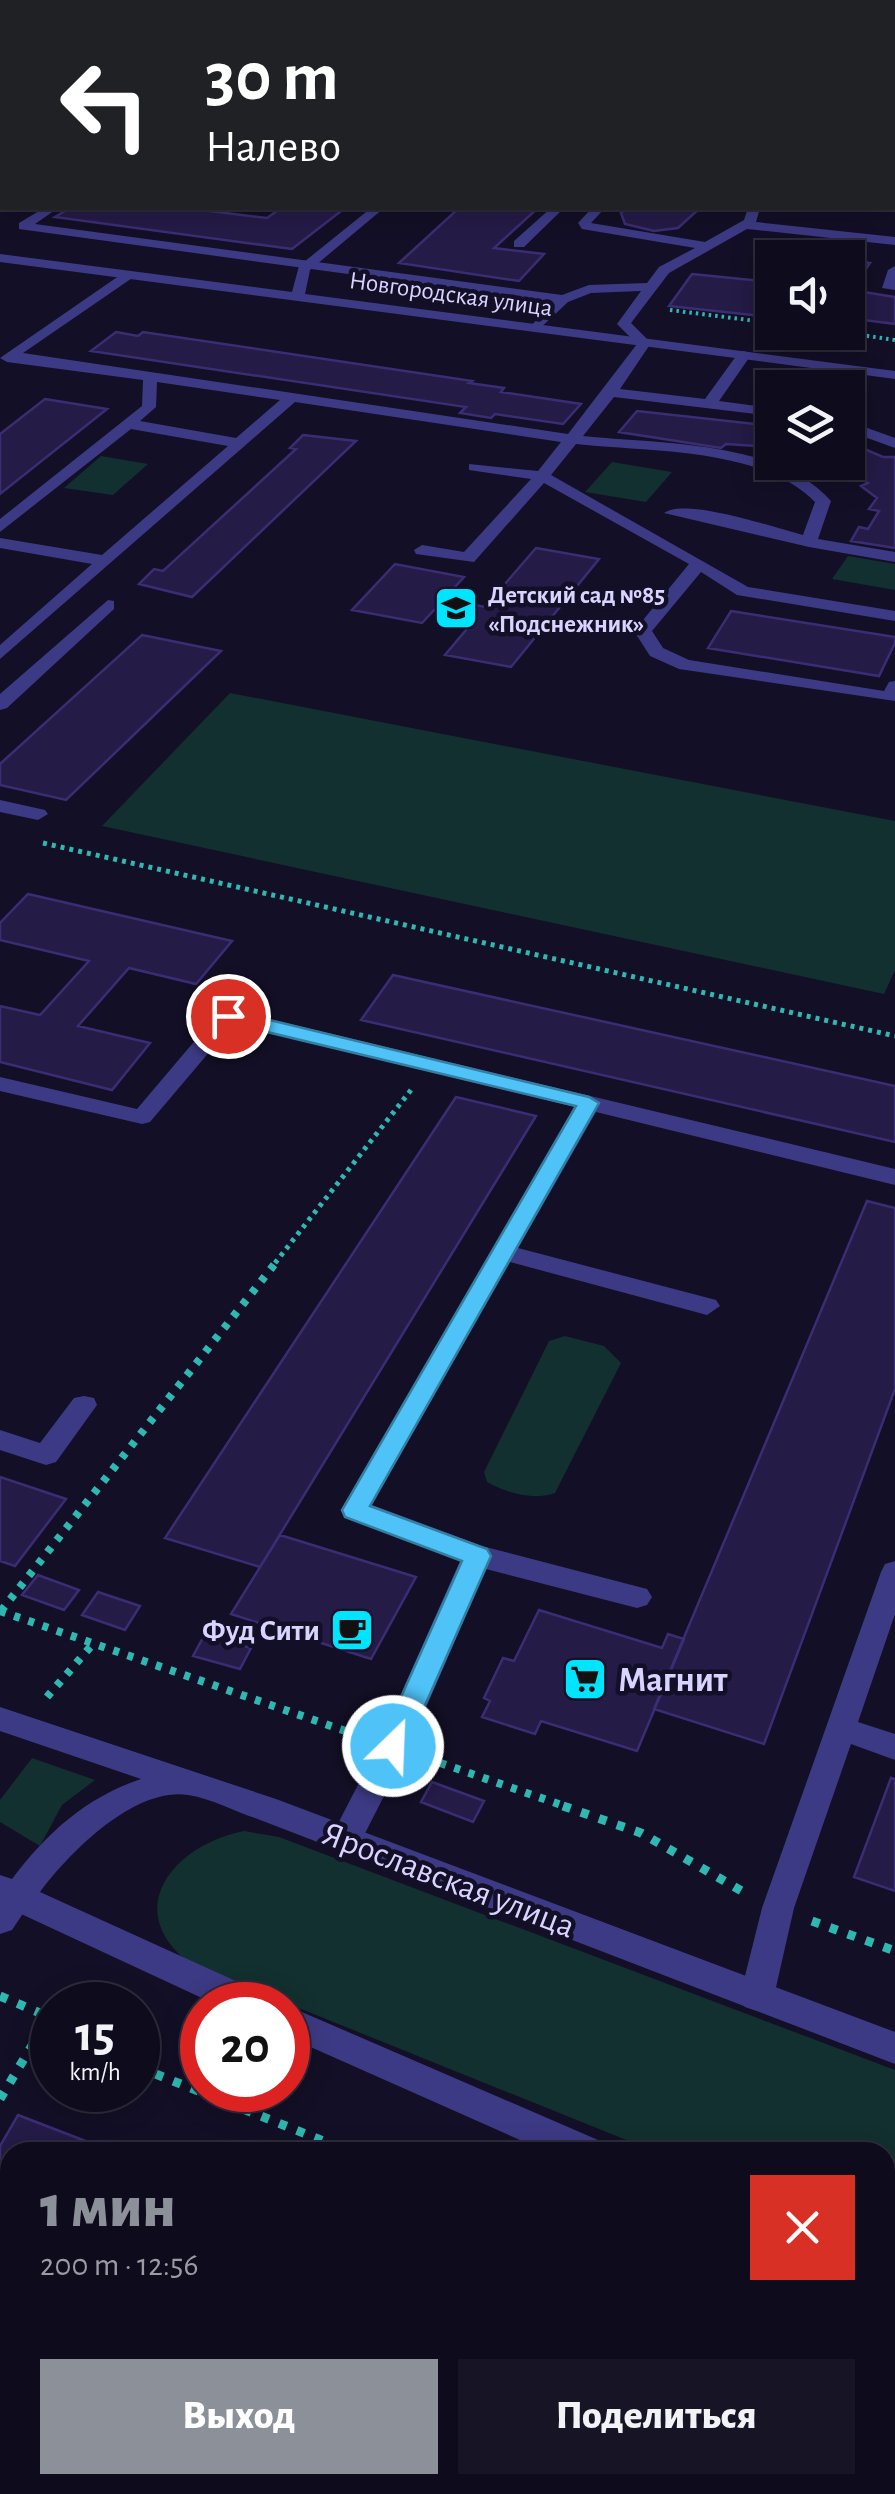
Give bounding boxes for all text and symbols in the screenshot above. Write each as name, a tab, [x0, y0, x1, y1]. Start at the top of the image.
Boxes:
icon: left	[40, 40, 170, 170]
text: 30 m	[205, 43, 339, 113]
text: Налево	[205, 125, 341, 170]
map controls	[755, 240, 865, 480]
button: sound	[755, 240, 865, 350]
street label: Новгородская улица	[347, 268, 554, 321]
button: layers	[755, 370, 865, 480]
place label: Детский сад №85 «Подснежник»	[488, 583, 665, 637]
school or university icon: Детский сад №85 «Подснежник»	[433, 585, 479, 631]
pin	[186, 974, 271, 1059]
icon: arrive	[201, 989, 256, 1044]
cafe icon: Фуд Сити	[329, 1607, 375, 1653]
place label: Фуд Сити	[202, 1616, 320, 1646]
supermarket icon: Магнит	[562, 1656, 608, 1702]
place label: Магнит	[618, 1663, 728, 1698]
position arrow	[341, 1694, 445, 1798]
street label: Ярославская улица	[317, 1816, 580, 1945]
speed limit sign: 20	[180, 1982, 310, 2112]
text: 15	[75, 2010, 115, 2060]
text: km/h	[69, 2060, 121, 2085]
button: close	[750, 2175, 855, 2280]
text: 1 мин	[40, 2178, 176, 2238]
text: 200 m · 12:56	[40, 2249, 198, 2281]
button: Выход	[40, 2359, 438, 2474]
button: Поделиться	[458, 2359, 855, 2474]

